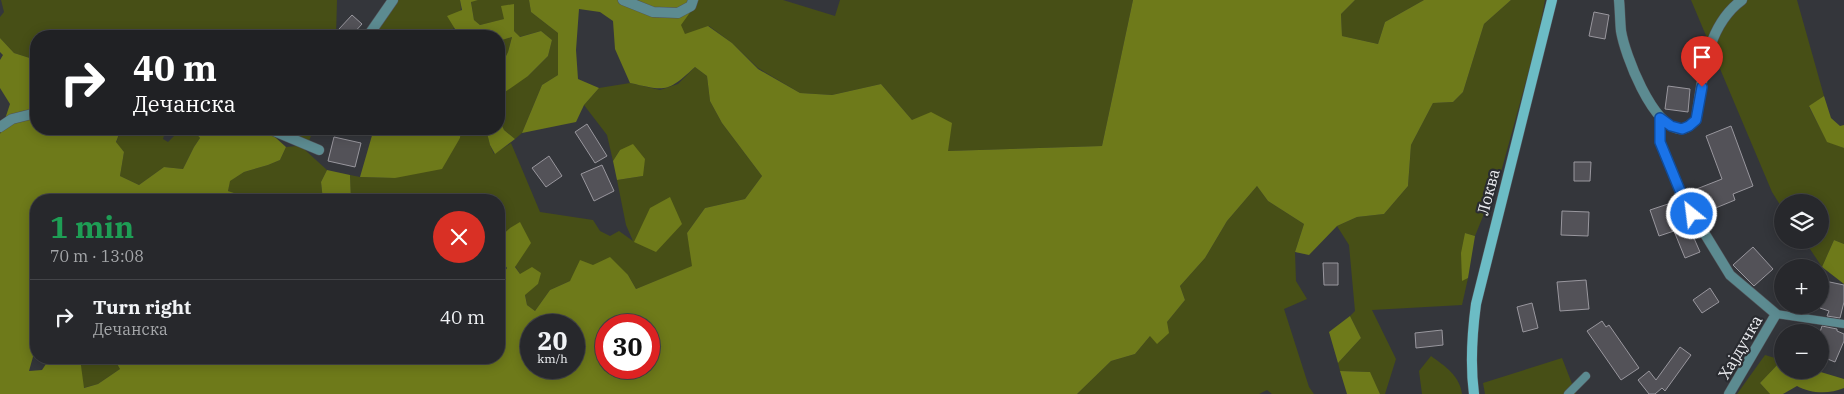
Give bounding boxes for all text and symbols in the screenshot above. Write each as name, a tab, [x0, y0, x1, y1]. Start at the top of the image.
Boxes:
pin	[1681, 36, 1723, 87]
icon: arrive	[1688, 43, 1716, 71]
text: 40 m	[133, 45, 217, 91]
icon: right	[50, 50, 115, 115]
text: Дечанска	[133, 89, 236, 118]
street label: Локва	[1472, 166, 1504, 217]
position arrow	[1665, 187, 1717, 239]
map controls	[1774, 194, 1829, 379]
button: layers	[1774, 194, 1829, 249]
text: 1 min	[50, 207, 134, 246]
button: close	[433, 211, 485, 263]
text: 70 m · 13:08	[50, 246, 144, 266]
button: +	[1774, 259, 1829, 314]
text: Turn right	[93, 295, 191, 319]
icon: right	[50, 303, 78, 331]
text: 40 m	[440, 305, 485, 329]
street label: Хајдучка	[1714, 311, 1766, 383]
speed limit sign: 30	[595, 314, 660, 379]
text: Дечанска	[93, 319, 168, 339]
text: 20	[537, 324, 568, 357]
button: −	[1774, 324, 1829, 379]
text: km/h	[537, 351, 568, 366]

